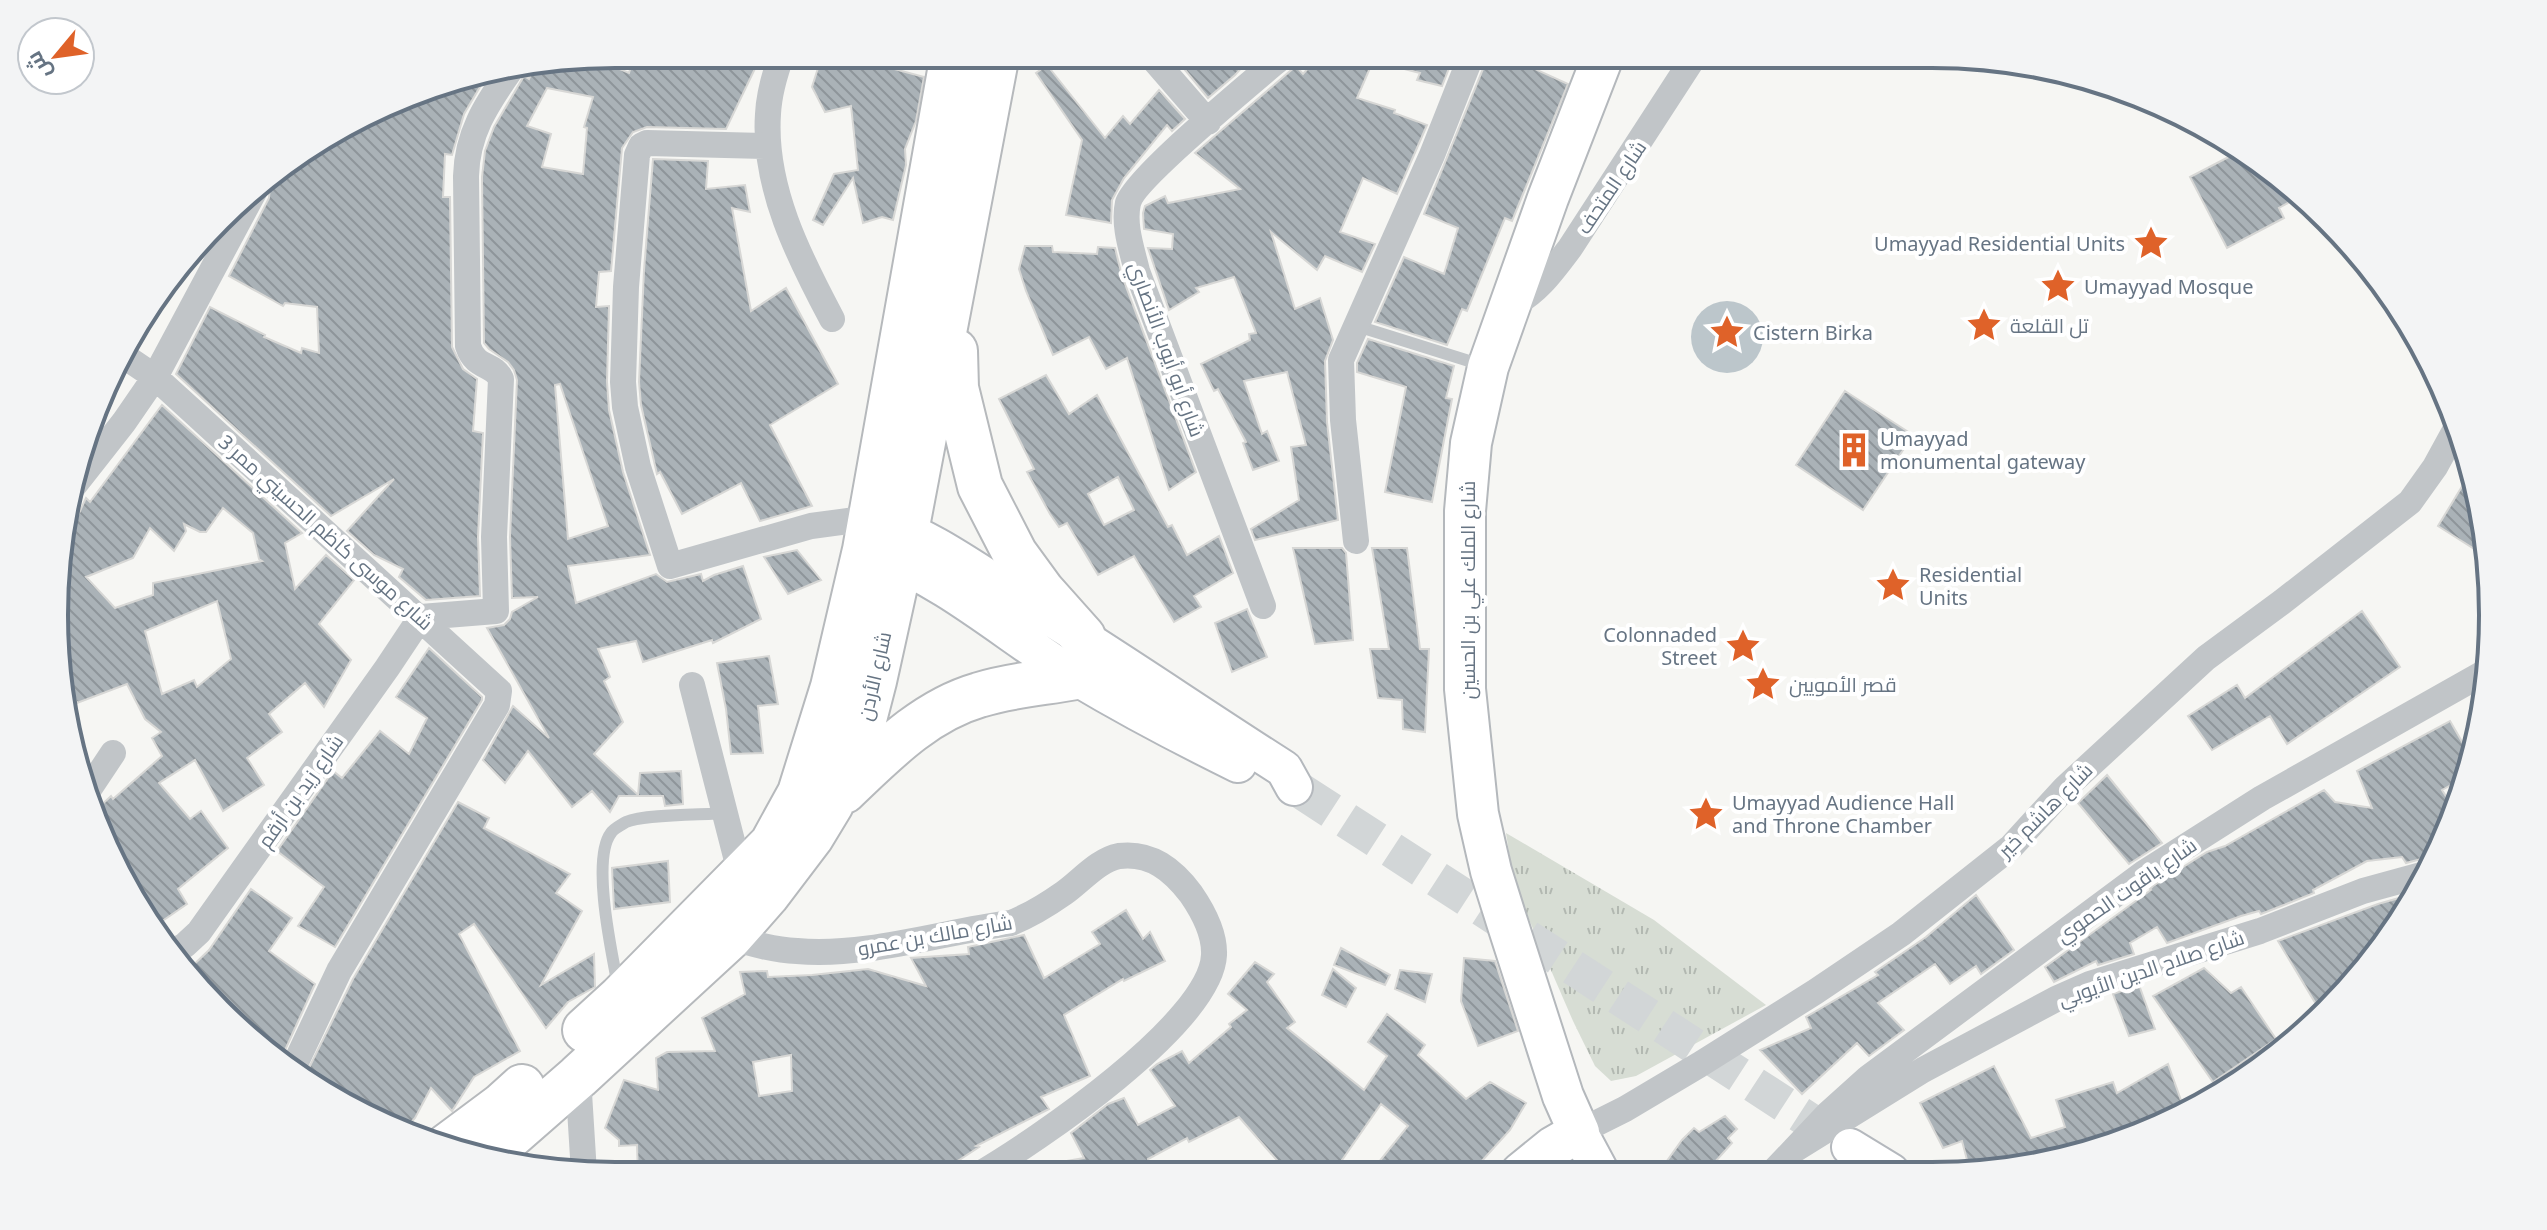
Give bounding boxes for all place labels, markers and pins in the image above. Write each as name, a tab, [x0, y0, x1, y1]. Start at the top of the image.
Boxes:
place icon: Umayyad Residential Units	[2132, 224, 2170, 262]
place label: Umayyad Residential Units	[1874, 230, 2125, 257]
place icon: Umayyad Mosque	[2039, 267, 2077, 305]
place label: Umayyad Mosque	[2084, 273, 2253, 300]
place icon: تل القلعة	[1965, 306, 2003, 344]
place label: تل القلعة	[2010, 312, 2089, 339]
place icon: Cistern Birka	[1708, 313, 1746, 351]
place label: Cistern Birka	[1753, 319, 1873, 346]
place label: Umayyad monumental gateway	[1880, 425, 2086, 475]
building icon: Umayyad monumental gateway	[1835, 431, 1873, 469]
place label: Residential Units	[1919, 561, 2022, 611]
place icon: Residential Units	[1874, 566, 1912, 604]
place label: Colonnaded Street	[1603, 621, 1717, 671]
place icon: Colonnaded Street	[1724, 627, 1762, 665]
place icon: قصر الأمويين	[1744, 665, 1782, 703]
place label: قصر الأمويين	[1789, 671, 1897, 698]
place label: Umayyad Audience Hall and Throne Chamber	[1732, 789, 1954, 839]
place icon: Umayyad Audience Hall and Throne Chamber	[1687, 795, 1725, 833]

